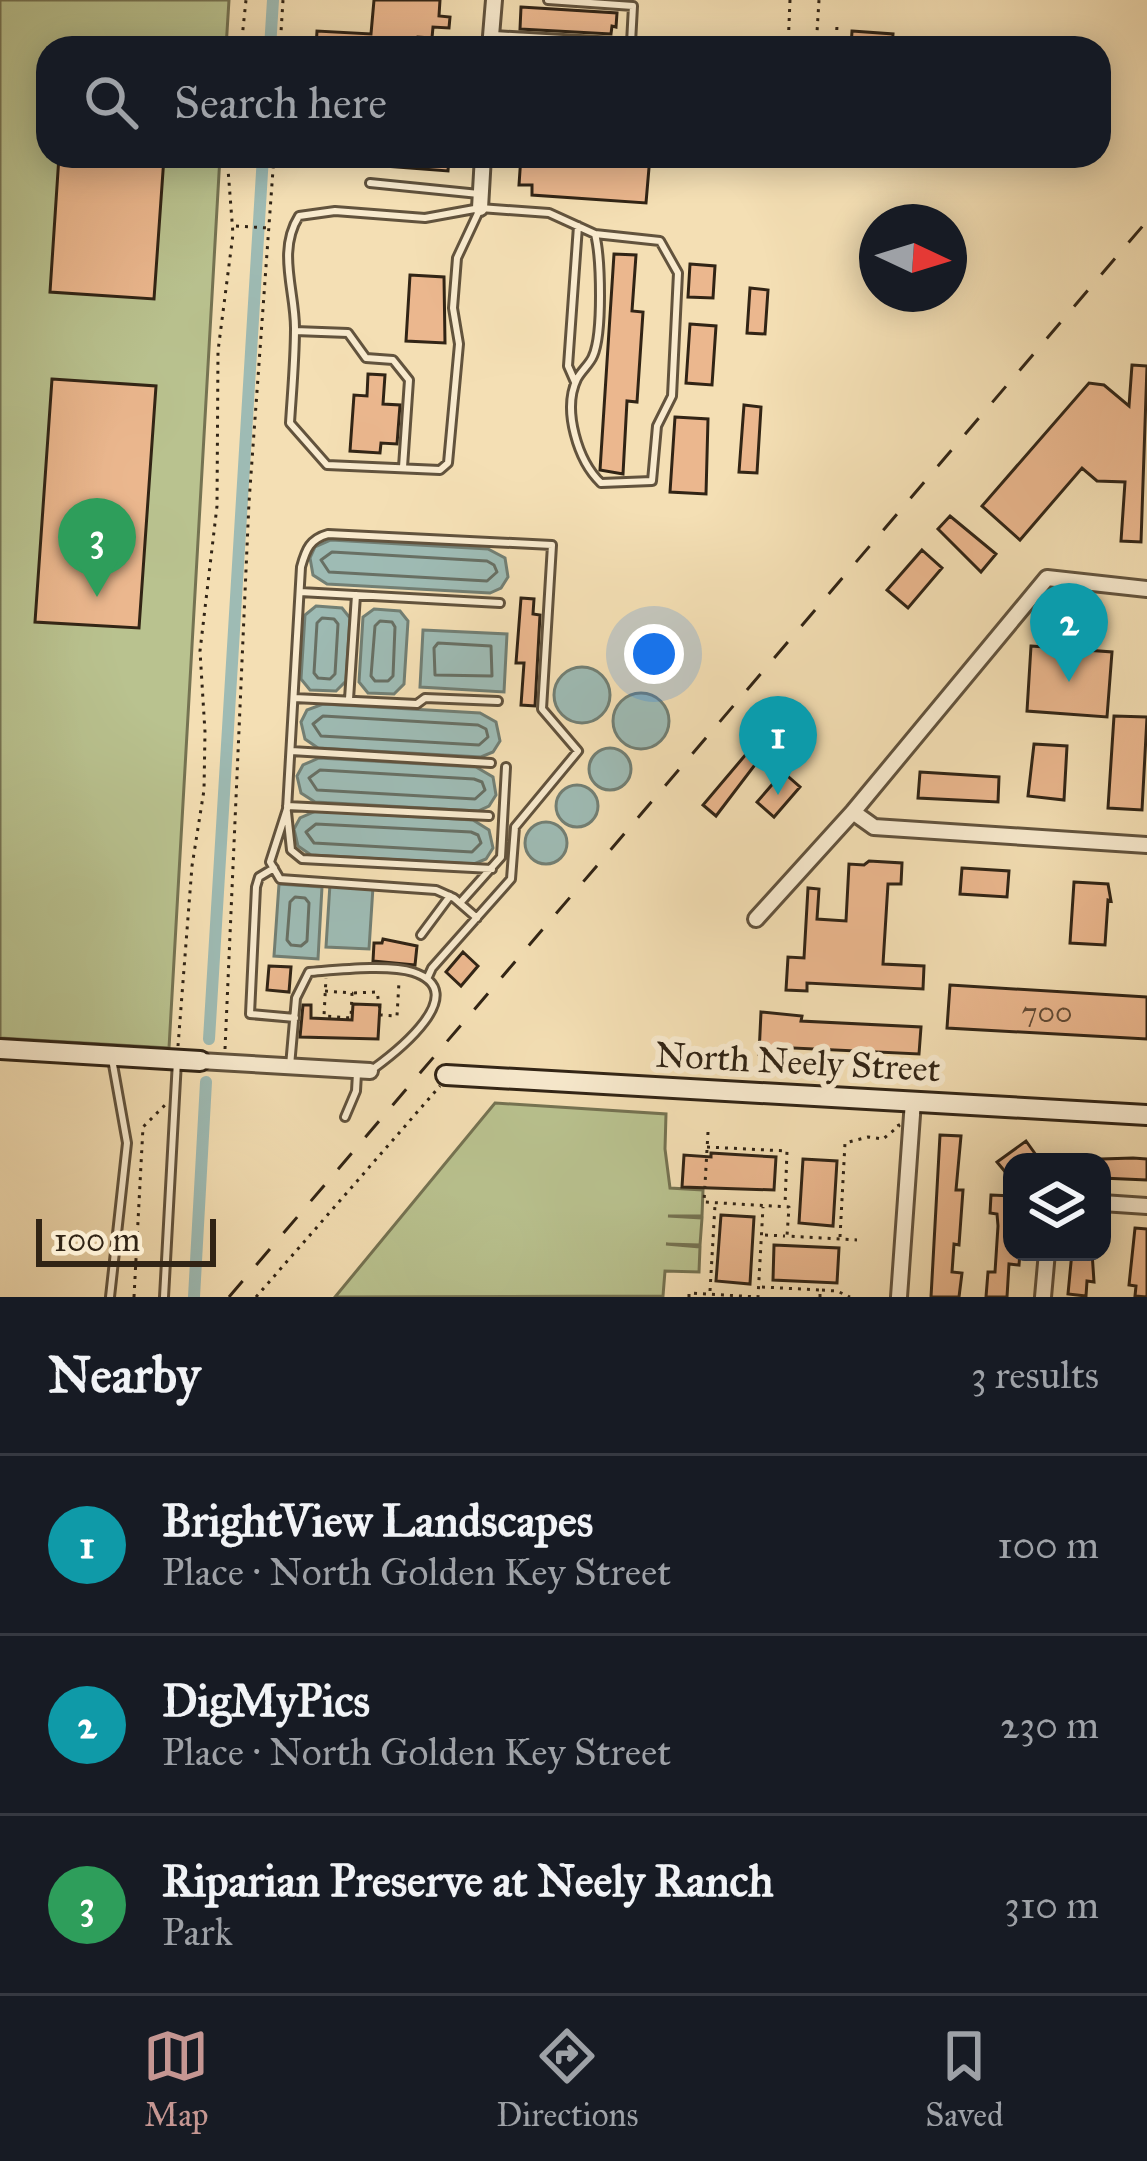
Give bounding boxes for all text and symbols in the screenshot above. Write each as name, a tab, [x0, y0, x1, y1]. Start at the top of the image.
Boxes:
search box	[36, 36, 1111, 168]
icon: search	[78, 69, 144, 135]
text: Search here	[174, 75, 387, 130]
north arrow	[859, 204, 967, 312]
pin: 3	[58, 498, 136, 597]
pin: 2	[1030, 583, 1108, 682]
your location	[624, 624, 684, 684]
pin: 1	[739, 696, 817, 795]
house number: 700	[1022, 994, 1072, 1030]
street label: North Neely Street	[654, 1033, 942, 1091]
map controls	[1003, 1153, 1111, 1261]
button: layers	[1003, 1153, 1111, 1261]
scale bar	[36, 1213, 216, 1266]
text: 100 m	[54, 1220, 140, 1260]
text: Nearby	[48, 1344, 200, 1406]
text: 3 results	[971, 1351, 1099, 1399]
text: BrightView Landscapes	[162, 1493, 593, 1548]
text: 1	[79, 1521, 95, 1569]
text: 100 m	[997, 1521, 1099, 1569]
text: Place · North Golden Key Street	[162, 1548, 671, 1596]
text: DigMyPics	[162, 1673, 370, 1728]
text: 2	[77, 1701, 97, 1749]
text: 230 m	[1000, 1701, 1099, 1749]
text: Place · North Golden Key Street	[162, 1728, 671, 1776]
text: Riparian Preserve at Neely Ranch	[162, 1853, 774, 1908]
text: 3	[79, 1881, 95, 1929]
text: 310 m	[1004, 1881, 1099, 1929]
text: Park	[162, 1908, 233, 1956]
tab: Map	[143, 2023, 209, 2135]
tab: Directions	[496, 2023, 638, 2135]
tab: Saved	[925, 2023, 1004, 2135]

